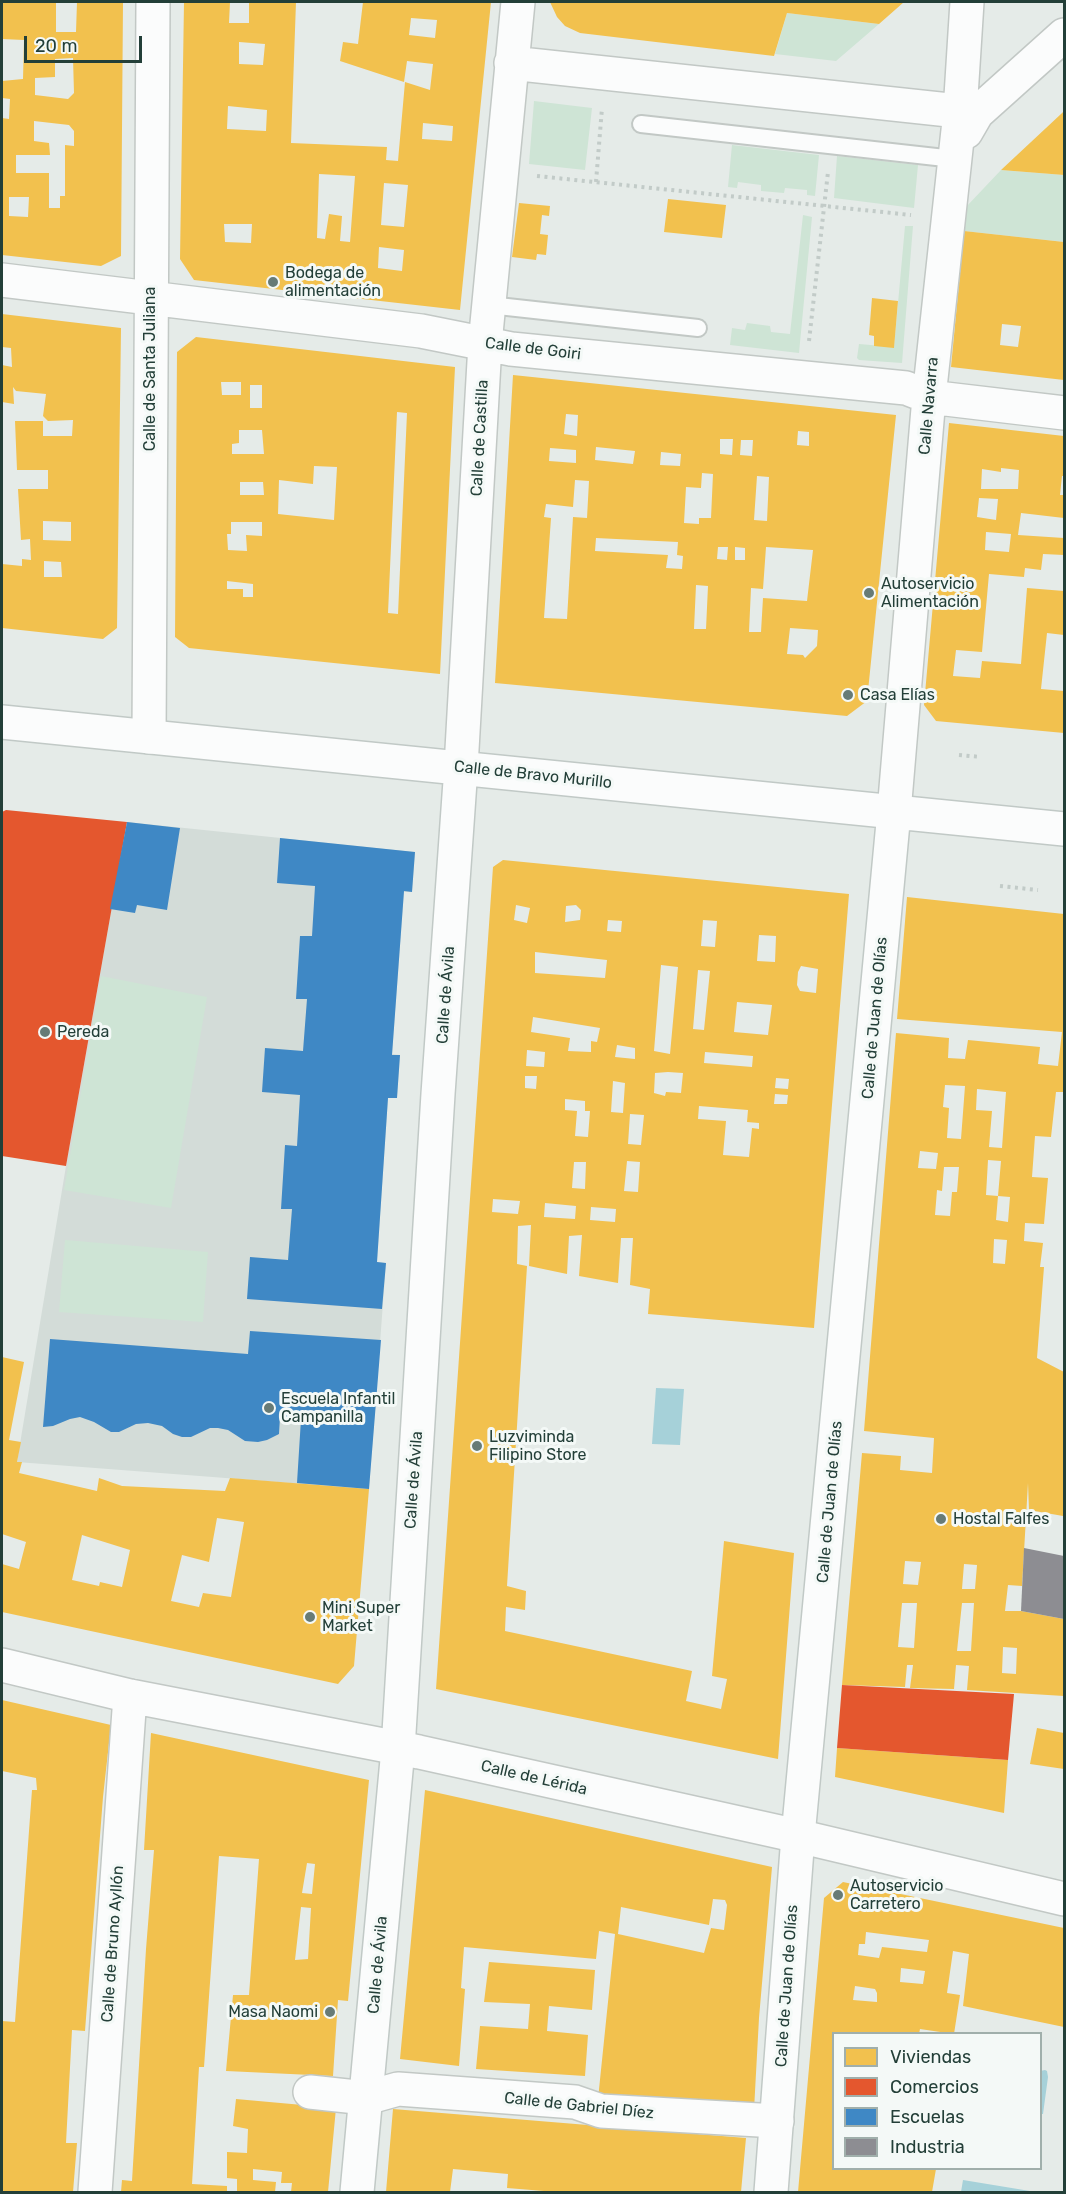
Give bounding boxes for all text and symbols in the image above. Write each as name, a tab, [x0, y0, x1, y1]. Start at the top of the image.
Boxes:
scale bar	[27, 24, 146, 62]
text: 20 m	[35, 35, 77, 57]
place label: Bodega de alimentación	[285, 263, 381, 301]
marker: Bodega de alimentación	[266, 275, 280, 289]
street label: Calle de Santa Juliana	[140, 287, 160, 451]
street label: Calle de Goiri	[484, 334, 582, 364]
street label: Calle Navarra	[915, 356, 943, 456]
street label: Calle de Castilla	[467, 379, 493, 497]
place label: Autoservicio Alimentación	[881, 574, 979, 612]
marker: Autoservicio Alimentación	[862, 586, 876, 600]
place label: Casa Elías	[860, 685, 935, 705]
marker: Casa Elías	[841, 688, 855, 702]
street label: Calle de Bravo Murillo	[453, 757, 613, 793]
street label: Calle de Juan de Olías	[858, 936, 892, 1100]
street label: Calle de Ávila	[433, 945, 459, 1045]
place label: Pereda	[57, 1022, 109, 1042]
marker: Pereda	[38, 1025, 52, 1039]
place label: Escuela Infantil Campanilla	[281, 1389, 395, 1427]
marker: Escuela Infantil Campanilla	[262, 1401, 276, 1415]
street label: Calle de Juan de Olías	[813, 1420, 847, 1584]
place label: Luzviminda Filipino Store	[489, 1427, 586, 1465]
street label: Calle de Ávila	[401, 1430, 427, 1530]
marker: Luzviminda Filipino Store	[470, 1439, 484, 1453]
place label: Hostal Falfes	[953, 1509, 1049, 1529]
marker: Hostal Falfes	[934, 1512, 948, 1526]
place label: Mini Super Market	[322, 1598, 400, 1636]
marker: Mini Super Market	[303, 1610, 317, 1624]
street label: Calle de Lérida	[479, 1756, 589, 1800]
street label: Calle de Bruno Ayllón	[98, 1865, 128, 2023]
place label: Autoservicio Carretero	[850, 1876, 944, 1914]
marker: Autoservicio Carretero	[831, 1888, 845, 1902]
street label: Calle de Juan de Olías	[772, 1904, 802, 2068]
street label: Calle de Ávila	[364, 1915, 392, 2015]
place label: Masa Naomi	[228, 2002, 318, 2022]
marker: Masa Naomi	[323, 2005, 337, 2019]
legend	[832, 2032, 1042, 2170]
text: Viviendas	[890, 2046, 971, 2068]
text: Comercios	[890, 2076, 979, 2098]
street label: Calle de Gabriel Díez	[503, 2089, 655, 2123]
text: Escuelas	[890, 2106, 964, 2128]
text: Industria	[890, 2136, 965, 2158]

